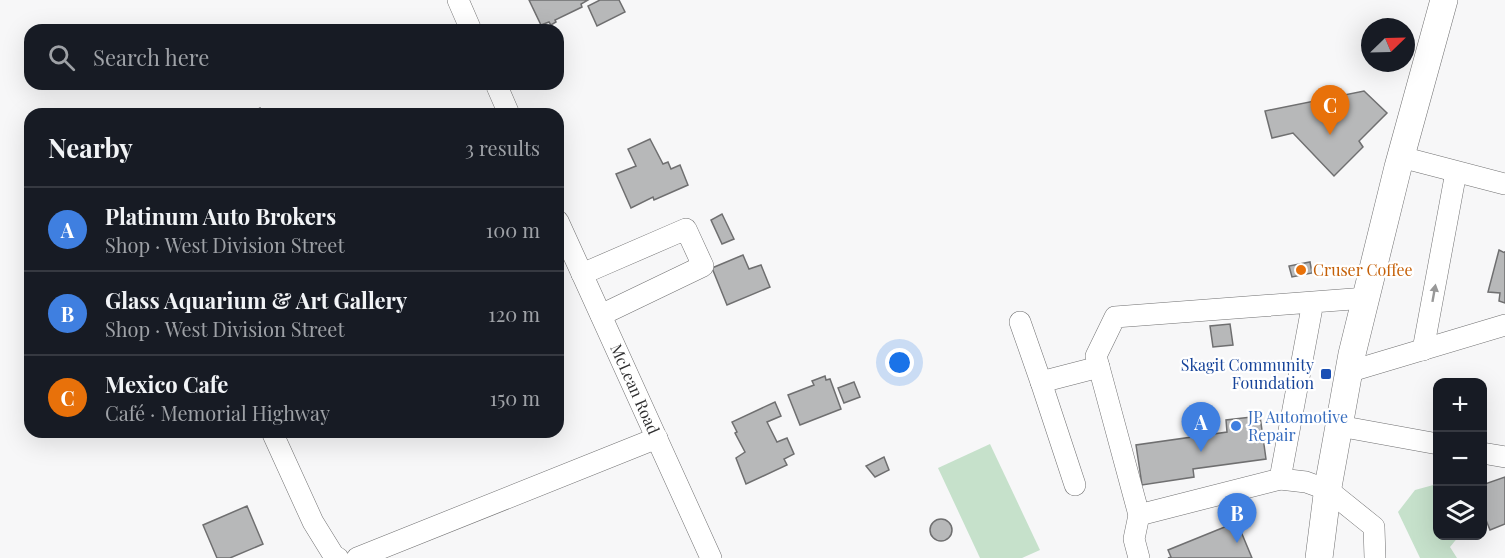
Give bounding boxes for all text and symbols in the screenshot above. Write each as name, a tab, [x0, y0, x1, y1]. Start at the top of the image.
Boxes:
north arrow	[1361, 18, 1415, 72]
search box	[24, 24, 564, 90]
icon: search	[45, 41, 78, 74]
text: Search here	[93, 42, 209, 72]
pin: C	[1310, 86, 1350, 135]
text: Nearby	[48, 130, 133, 165]
text: 3 results	[465, 134, 540, 161]
text: Platinum Auto Brokers	[105, 201, 336, 231]
text: A	[61, 216, 74, 243]
text: 100 m	[486, 216, 540, 243]
text: Shop · West Division Street	[105, 231, 345, 258]
place label: Cruser Coffee	[1313, 259, 1413, 280]
marker: Cruser Coffee	[1294, 263, 1308, 277]
one-way arrow	[1430, 283, 1439, 302]
text: Glass Aquarium & Art Gallery	[105, 285, 407, 315]
text: B	[61, 300, 74, 327]
text: 120 m	[488, 300, 540, 327]
text: Shop · West Division Street	[105, 315, 345, 342]
street label: McLean Road	[606, 340, 665, 437]
your location	[885, 348, 914, 377]
place label: Skagit Community Foundation	[1181, 354, 1314, 393]
marker: Skagit Community Foundation	[1319, 367, 1333, 381]
text: Mexico Cafe	[105, 369, 228, 399]
map controls	[1433, 378, 1487, 540]
button: +	[1433, 378, 1487, 432]
text: C	[60, 384, 75, 411]
text: 150 m	[490, 384, 540, 411]
text: Café · Memorial Highway	[105, 399, 330, 426]
pin: A	[1182, 402, 1220, 452]
place label: JP Automotive Repair	[1247, 406, 1348, 445]
marker: JP Automotive Repair	[1229, 419, 1243, 433]
button: −	[1433, 432, 1487, 486]
button: layers	[1433, 486, 1487, 540]
pin: B	[1218, 494, 1256, 543]

